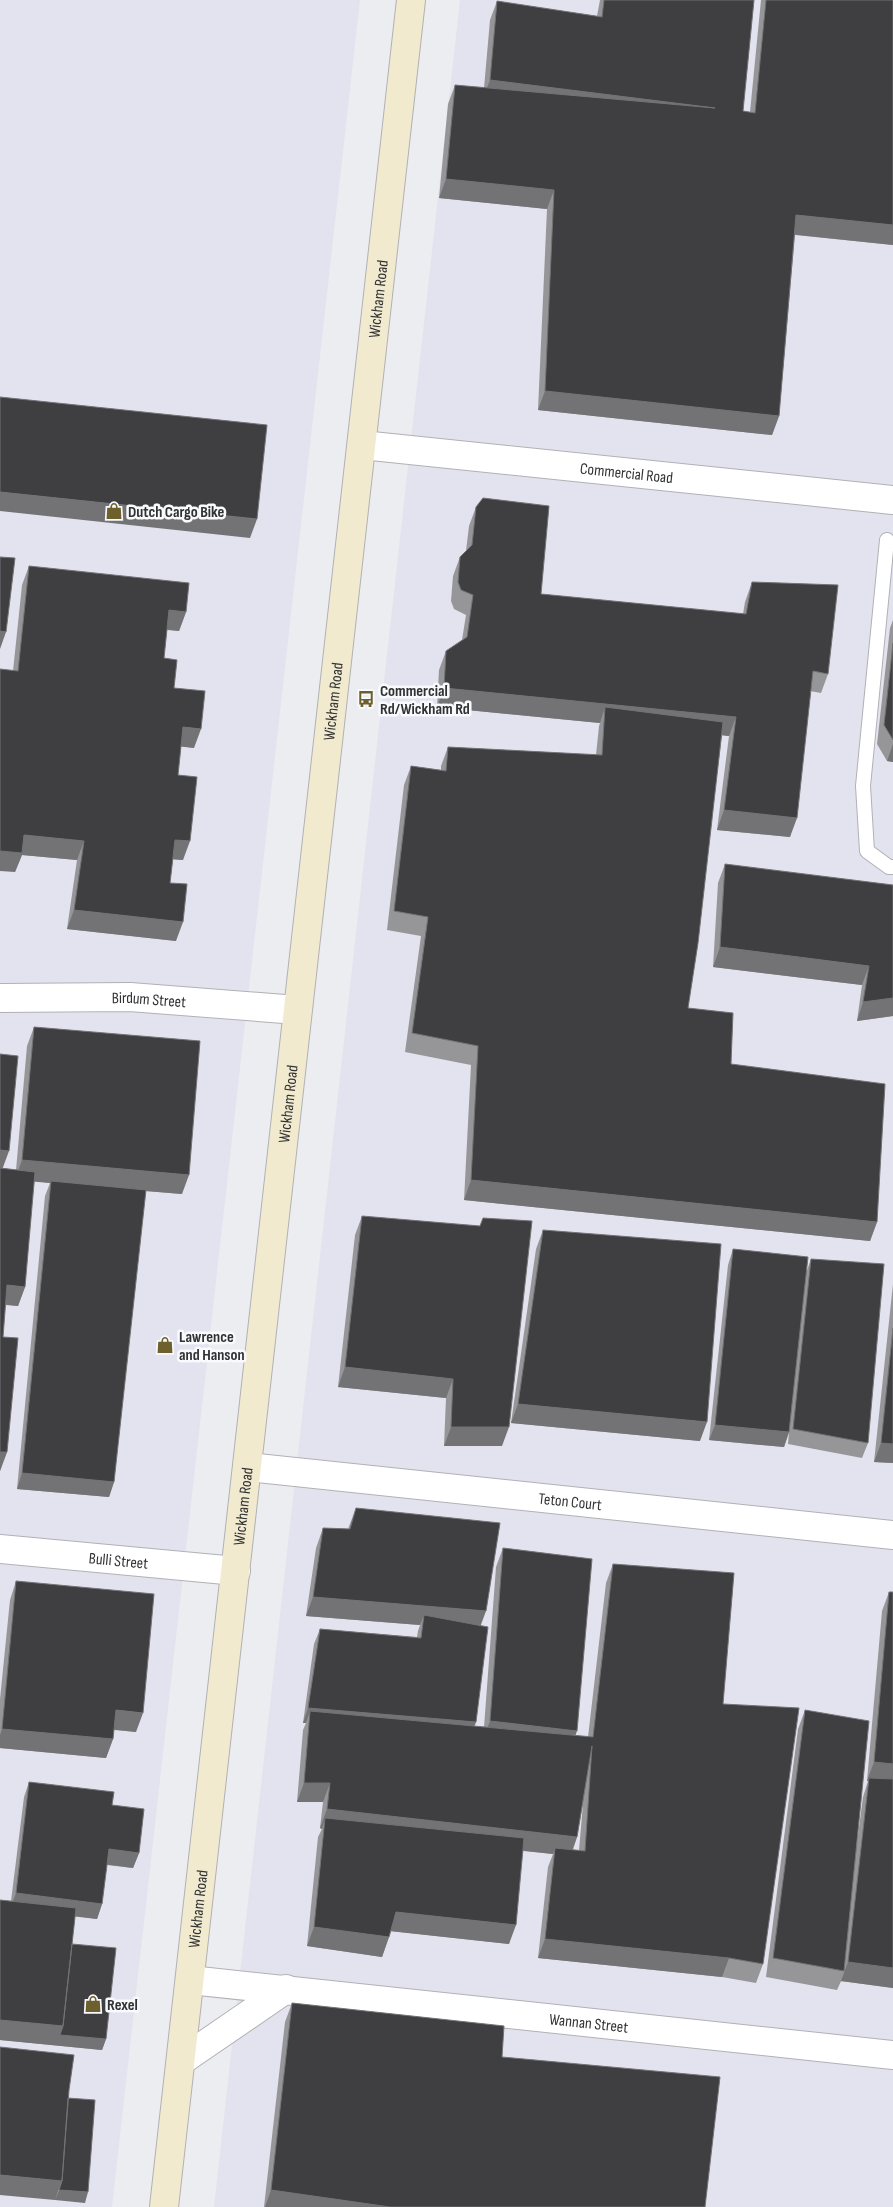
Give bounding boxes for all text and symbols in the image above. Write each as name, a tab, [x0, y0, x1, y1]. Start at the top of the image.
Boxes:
street label: Wickham Road	[365, 259, 393, 339]
street label: Commercial Road	[579, 460, 674, 488]
shop icon: Dutch Cargo Bike	[104, 501, 124, 521]
place label: Dutch Cargo Bike	[128, 503, 224, 522]
street label: Wickham Road	[320, 662, 348, 742]
place label: Commercial Rd/Wickham Rd	[380, 682, 470, 719]
bus stop icon: Commercial Rd/Wickham Rd	[356, 689, 376, 709]
street label: Birdum Street	[112, 989, 187, 1012]
street label: Wickham Road	[275, 1064, 303, 1144]
place label: Lawrence and Hanson	[179, 1328, 245, 1365]
shop icon: Lawrence and Hanson	[155, 1335, 175, 1355]
street label: Wickham Road	[230, 1466, 258, 1547]
street label: Teton Court	[538, 1490, 603, 1515]
street label: Bulli Street	[88, 1549, 149, 1574]
street label: Wickham Road	[185, 1869, 213, 1949]
shop icon: Rexel	[83, 1994, 103, 2014]
place label: Rexel	[107, 1996, 138, 2015]
street label: Wannan Street	[548, 2010, 629, 2038]

